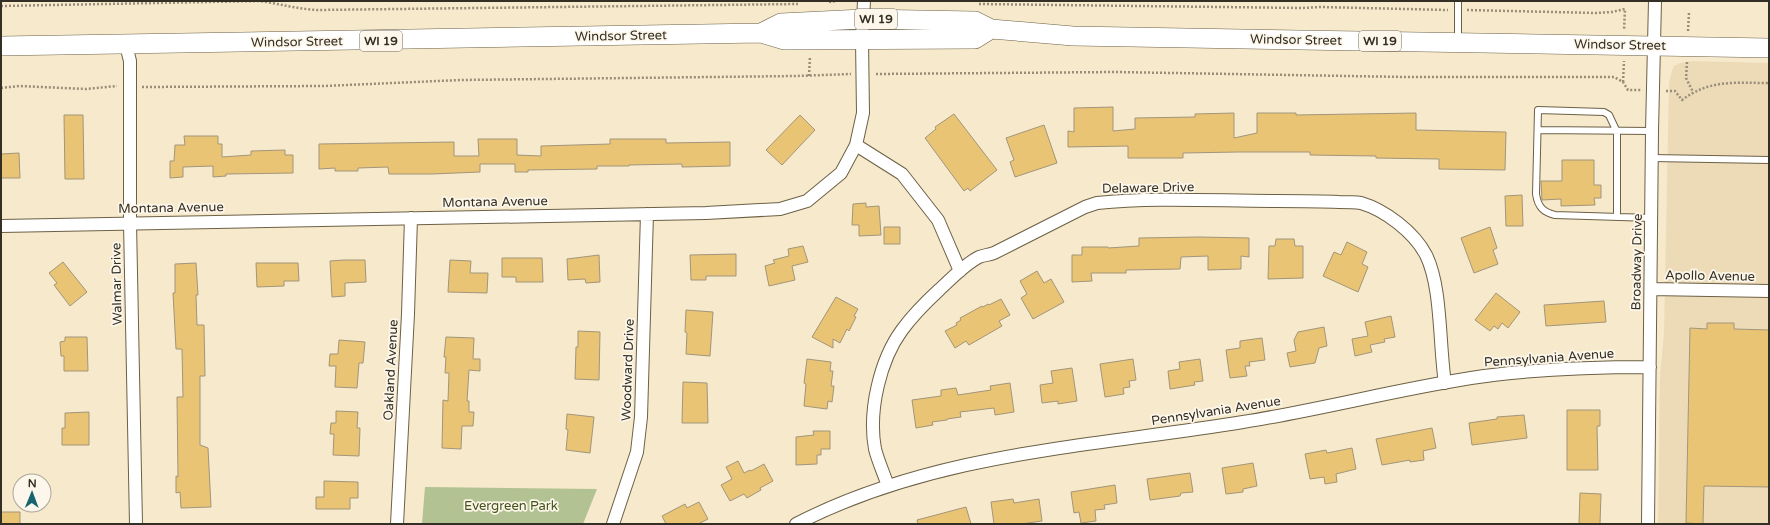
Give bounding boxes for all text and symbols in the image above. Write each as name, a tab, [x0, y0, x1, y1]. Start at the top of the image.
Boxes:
road number: WI 19	[855, 9, 897, 29]
street label: Windsor Street	[575, 27, 667, 45]
road number: WI 19	[360, 31, 402, 51]
street label: Windsor Street	[1250, 31, 1342, 49]
road number: WI 19	[1359, 31, 1401, 51]
street label: Windsor Street	[251, 33, 343, 51]
street label: Windsor Street	[1574, 36, 1666, 54]
street label: Delaware Drive	[1102, 179, 1194, 197]
street label: Montana Avenue	[442, 193, 548, 211]
street label: Montana Avenue	[118, 199, 224, 217]
street label: Broadway Drive	[1628, 213, 1646, 311]
street label: Walmar Drive	[108, 242, 126, 326]
street label: Apollo Avenue	[1665, 267, 1755, 285]
street label: Oakland Avenue	[380, 319, 402, 421]
street label: Woodward Drive	[618, 319, 638, 421]
street label: Pennsylvania Avenue	[1483, 345, 1615, 371]
street label: Pennsylvania Avenue	[1150, 393, 1282, 429]
north arrow	[12, 473, 52, 513]
text: N	[28, 477, 37, 490]
park label: Evergreen Park	[464, 498, 558, 514]

